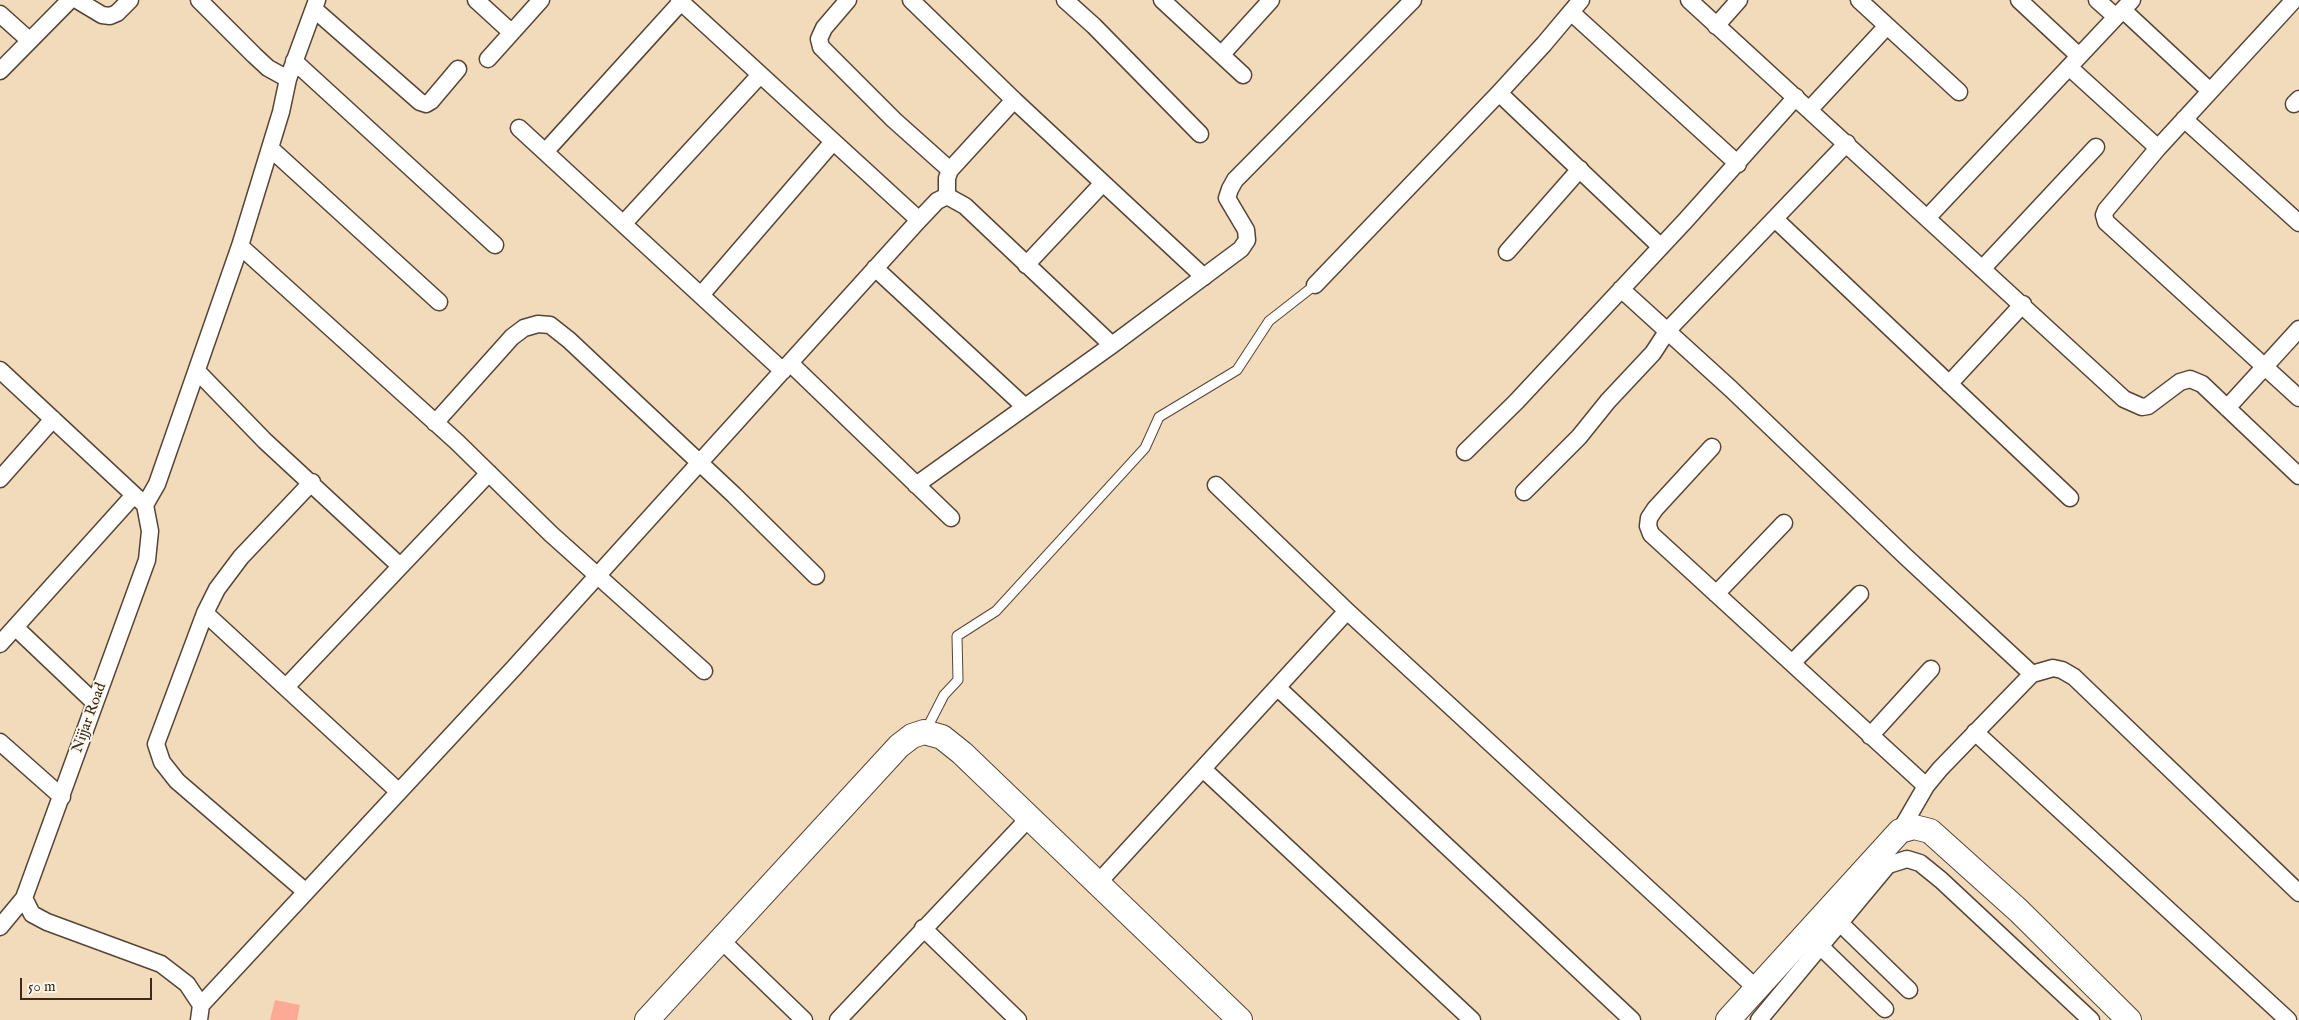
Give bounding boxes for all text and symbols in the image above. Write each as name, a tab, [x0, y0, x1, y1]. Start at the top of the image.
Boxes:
street label: Nijjar Road	[69, 681, 111, 755]
scale bar	[22, 968, 155, 1000]
text: 50 m	[28, 977, 56, 996]

